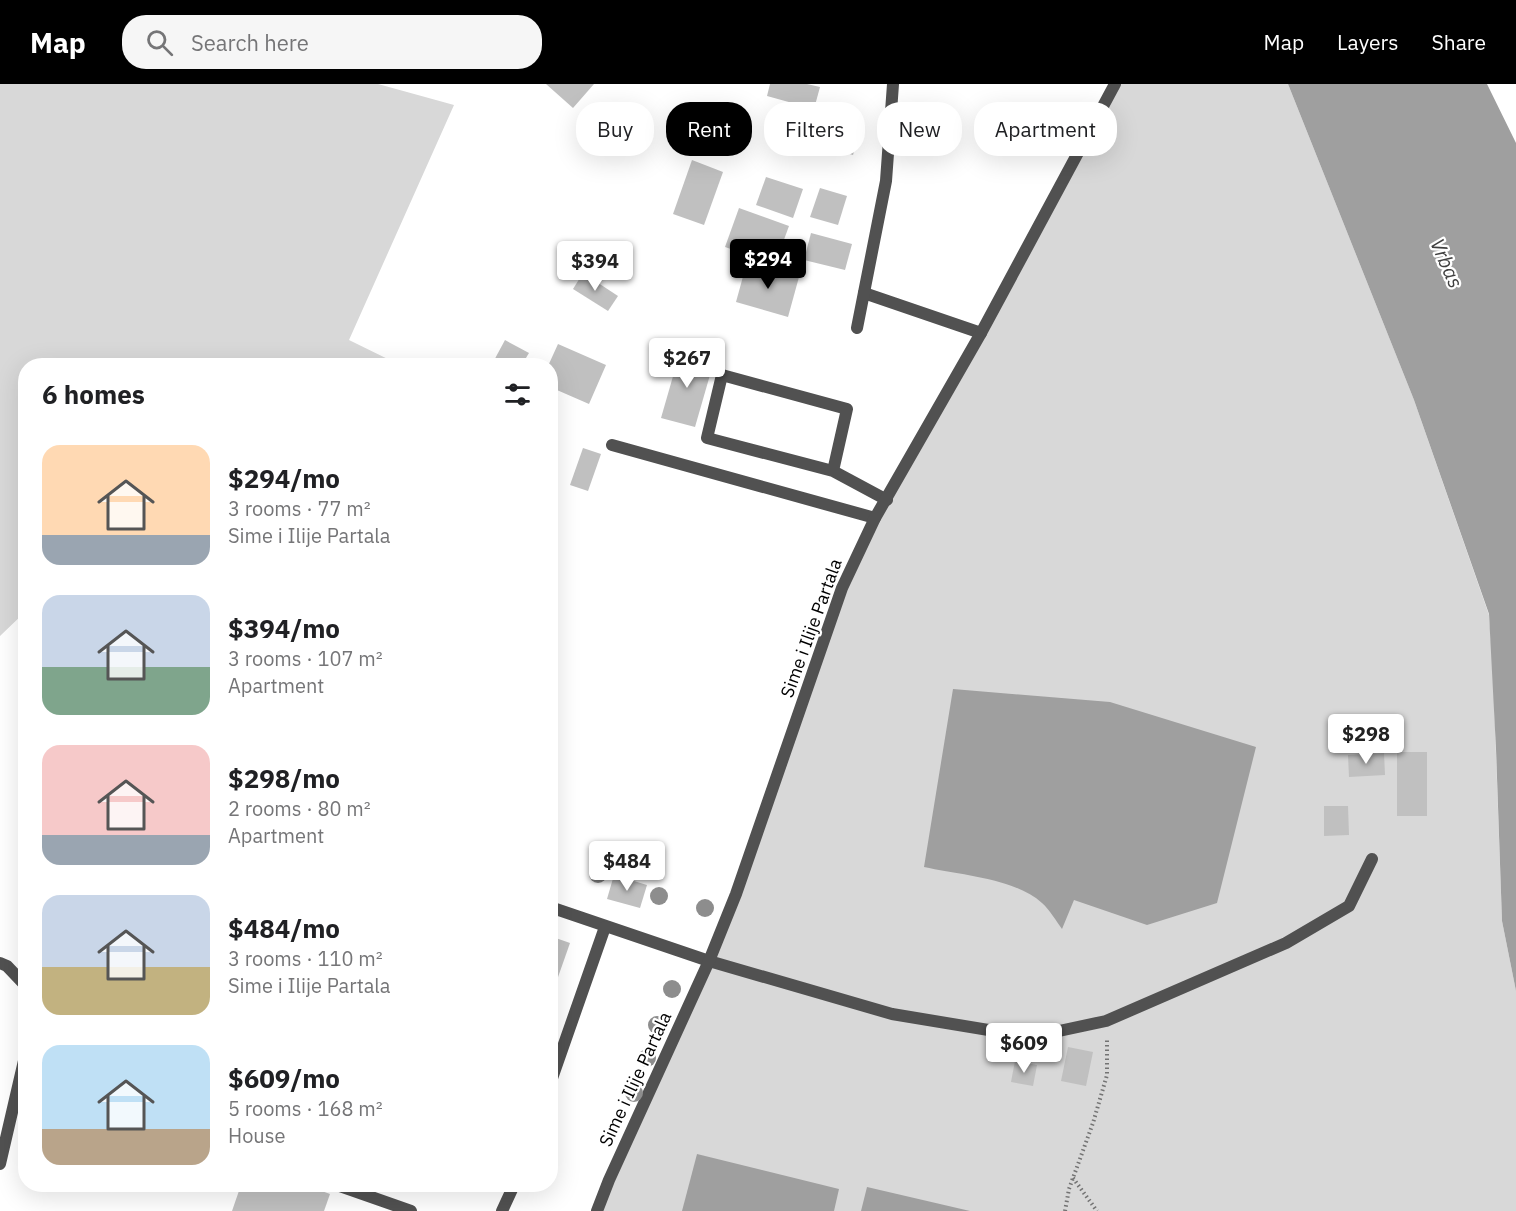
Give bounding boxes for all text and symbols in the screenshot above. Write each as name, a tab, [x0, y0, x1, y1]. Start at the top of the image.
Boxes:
search box	[122, 15, 542, 69]
text: Map	[30, 24, 86, 61]
icon: search	[143, 26, 176, 59]
text: Search here	[191, 28, 309, 57]
text: Map	[1264, 28, 1304, 56]
text: Layers	[1337, 28, 1399, 56]
text: Share	[1432, 28, 1486, 56]
chip: Buy	[576, 102, 654, 156]
chip: Rent	[666, 102, 752, 156]
chip: Filters	[764, 102, 865, 156]
chip: New	[877, 102, 962, 156]
chip: Apartment	[974, 102, 1117, 156]
water label: Vrbas	[1424, 234, 1470, 292]
pin: $294	[732, 239, 804, 290]
pin: $394	[559, 241, 631, 292]
text: $294	[744, 245, 792, 272]
text: $394	[571, 247, 619, 274]
pin: $267	[651, 338, 723, 389]
text: $267	[663, 344, 711, 371]
text: 6 homes	[42, 377, 145, 411]
icon: filters	[501, 378, 534, 411]
text: $294/mo	[228, 461, 340, 495]
icon: home	[90, 469, 162, 541]
text: 3 rooms · 77 m²	[228, 495, 371, 522]
text: Sime i Ilije Partala	[228, 522, 390, 549]
street label: Sime i Ilije Partala	[775, 555, 847, 701]
text: $394/mo	[228, 611, 340, 645]
icon: home	[90, 619, 162, 691]
text: 3 rooms · 107 m²	[228, 645, 383, 672]
text: Apartment	[228, 672, 324, 699]
pin: $298	[1330, 714, 1402, 765]
text: $298	[1342, 720, 1390, 747]
text: $298/mo	[228, 761, 340, 795]
icon: home	[90, 769, 162, 841]
text: 2 rooms · 80 m²	[228, 795, 371, 822]
text: Apartment	[228, 822, 324, 849]
pin: $484	[591, 841, 663, 892]
text: $484	[603, 847, 651, 874]
text: $484/mo	[228, 911, 340, 945]
icon: home	[90, 919, 162, 991]
text: 3 rooms · 110 m²	[228, 945, 383, 972]
text: Sime i Ilije Partala	[228, 972, 390, 999]
street label: Sime i Ilije Partala	[594, 1008, 676, 1150]
pin: $609	[988, 1023, 1060, 1074]
text: $609	[1000, 1029, 1048, 1056]
text: $609/mo	[228, 1061, 340, 1095]
icon: home	[90, 1069, 162, 1141]
text: 5 rooms · 168 m²	[228, 1095, 383, 1122]
text: House	[228, 1122, 285, 1149]

